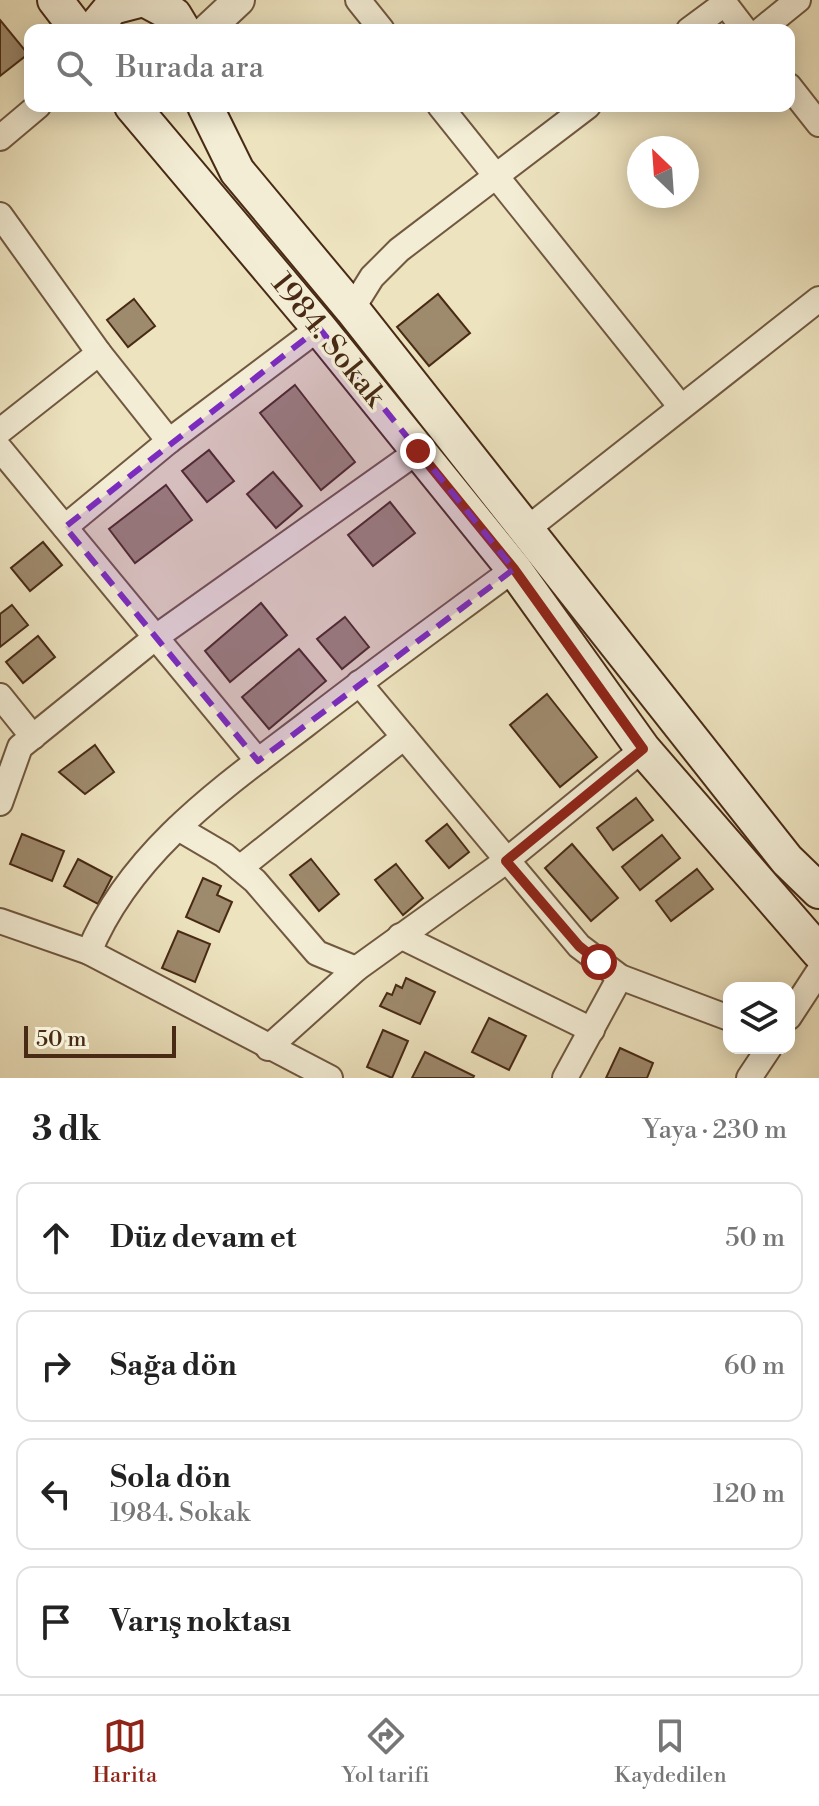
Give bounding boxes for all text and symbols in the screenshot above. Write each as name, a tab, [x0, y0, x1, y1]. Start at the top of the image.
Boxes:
search box	[24, 24, 795, 112]
icon: search	[52, 46, 96, 90]
text: Burada ara	[116, 49, 264, 87]
north arrow	[627, 136, 699, 208]
street label: 1984. Sokak	[262, 265, 394, 416]
route end	[400, 433, 436, 469]
route start	[581, 944, 617, 980]
map controls	[723, 982, 795, 1054]
button: layers	[723, 982, 795, 1054]
scale bar	[24, 1022, 176, 1058]
text: 50 m	[36, 1026, 87, 1053]
text: 3 dk	[32, 1109, 100, 1151]
text: Yaya · 230 m	[643, 1114, 787, 1146]
icon: ahead	[34, 1216, 78, 1260]
text: Düz devam et	[110, 1219, 296, 1257]
text: 50 m	[725, 1222, 785, 1254]
icon: right	[34, 1344, 78, 1388]
text: Sağa dön	[110, 1347, 237, 1385]
text: 60 m	[724, 1350, 785, 1382]
text: Sola dön	[110, 1459, 231, 1497]
icon: left	[34, 1472, 78, 1516]
text: 120 m	[713, 1478, 785, 1510]
text: 1984. Sokak	[110, 1497, 250, 1529]
icon: arrive	[34, 1600, 78, 1644]
text: Varış noktası	[110, 1603, 291, 1641]
tab: Harita	[92, 1714, 157, 1789]
tab: Yol tarifi	[342, 1714, 429, 1789]
tab: Kaydedilen	[614, 1714, 727, 1789]

